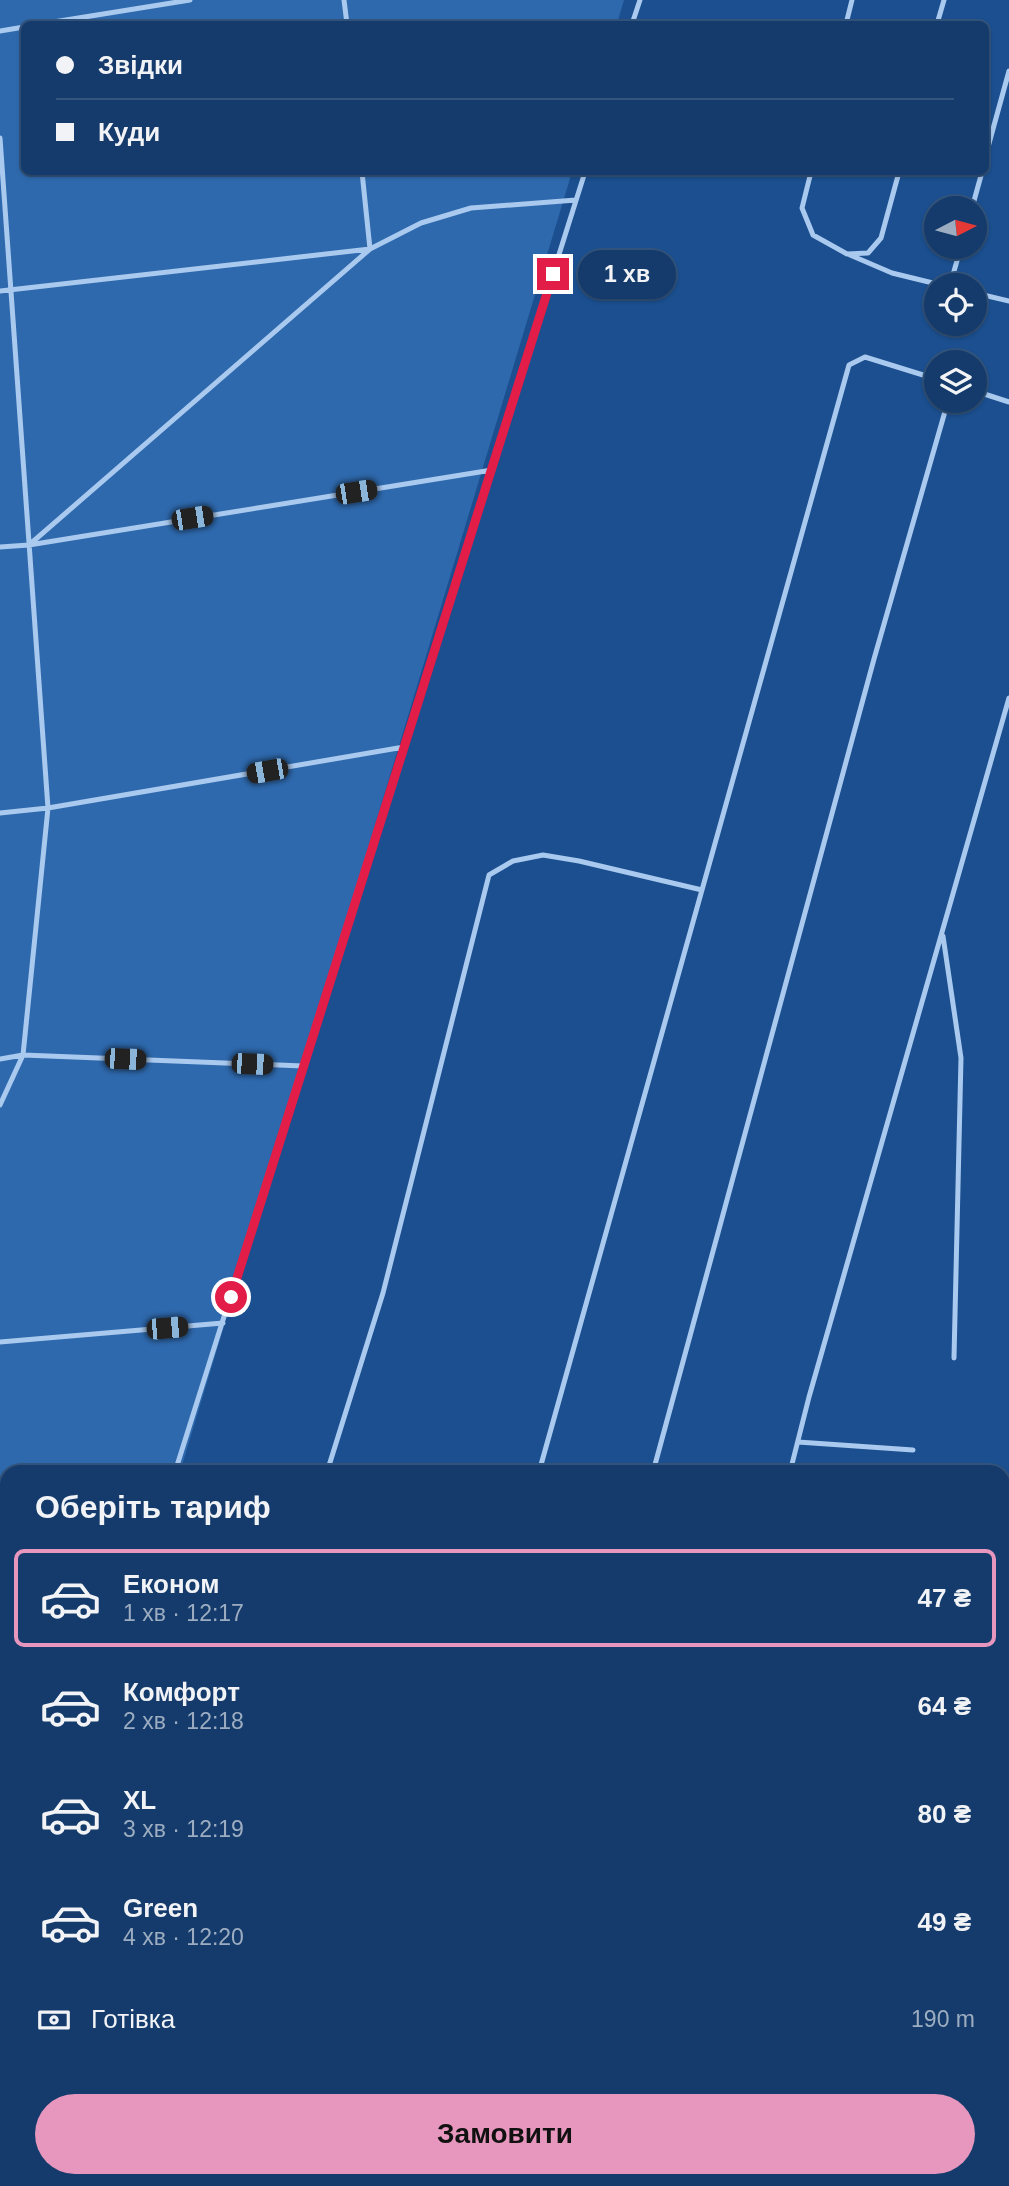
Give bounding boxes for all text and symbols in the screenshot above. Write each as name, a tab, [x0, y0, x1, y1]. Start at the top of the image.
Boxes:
text: Звідки	[98, 50, 183, 80]
text: Куди	[98, 117, 160, 147]
north arrow	[924, 196, 987, 259]
map controls	[924, 196, 987, 413]
callout: 1 хв	[578, 250, 676, 298]
route end	[537, 258, 569, 290]
text: 1 хв	[604, 261, 650, 287]
button: locate	[924, 273, 987, 336]
button: layers	[924, 350, 987, 413]
car	[334, 478, 379, 506]
car	[170, 504, 215, 532]
car	[245, 757, 290, 785]
car	[104, 1048, 147, 1070]
car	[231, 1053, 274, 1075]
route start	[215, 1281, 247, 1313]
car	[146, 1316, 189, 1340]
text: Оберіть тариф	[35, 1489, 271, 1525]
icon: car	[39, 1567, 102, 1630]
text: Економ	[123, 1569, 219, 1599]
text: 47 ₴	[918, 1583, 971, 1613]
text: 1 хв · 12:17	[123, 1600, 244, 1626]
icon: car	[39, 1675, 102, 1738]
text: Комфорт	[123, 1677, 240, 1707]
text: 64 ₴	[918, 1691, 971, 1721]
text: 2 хв · 12:18	[123, 1708, 244, 1734]
icon: car	[39, 1783, 102, 1846]
text: XL	[123, 1785, 156, 1815]
text: 80 ₴	[918, 1799, 971, 1829]
text: 3 хв · 12:19	[123, 1816, 244, 1842]
icon: car	[39, 1891, 102, 1954]
text: Green	[123, 1893, 198, 1923]
text: 49 ₴	[918, 1907, 971, 1937]
text: 4 хв · 12:20	[123, 1924, 244, 1950]
icon: cash	[35, 2001, 73, 2039]
text: Готівка	[91, 2004, 175, 2034]
text: 190 m	[911, 2006, 975, 2032]
button: Замовити	[35, 2094, 975, 2174]

